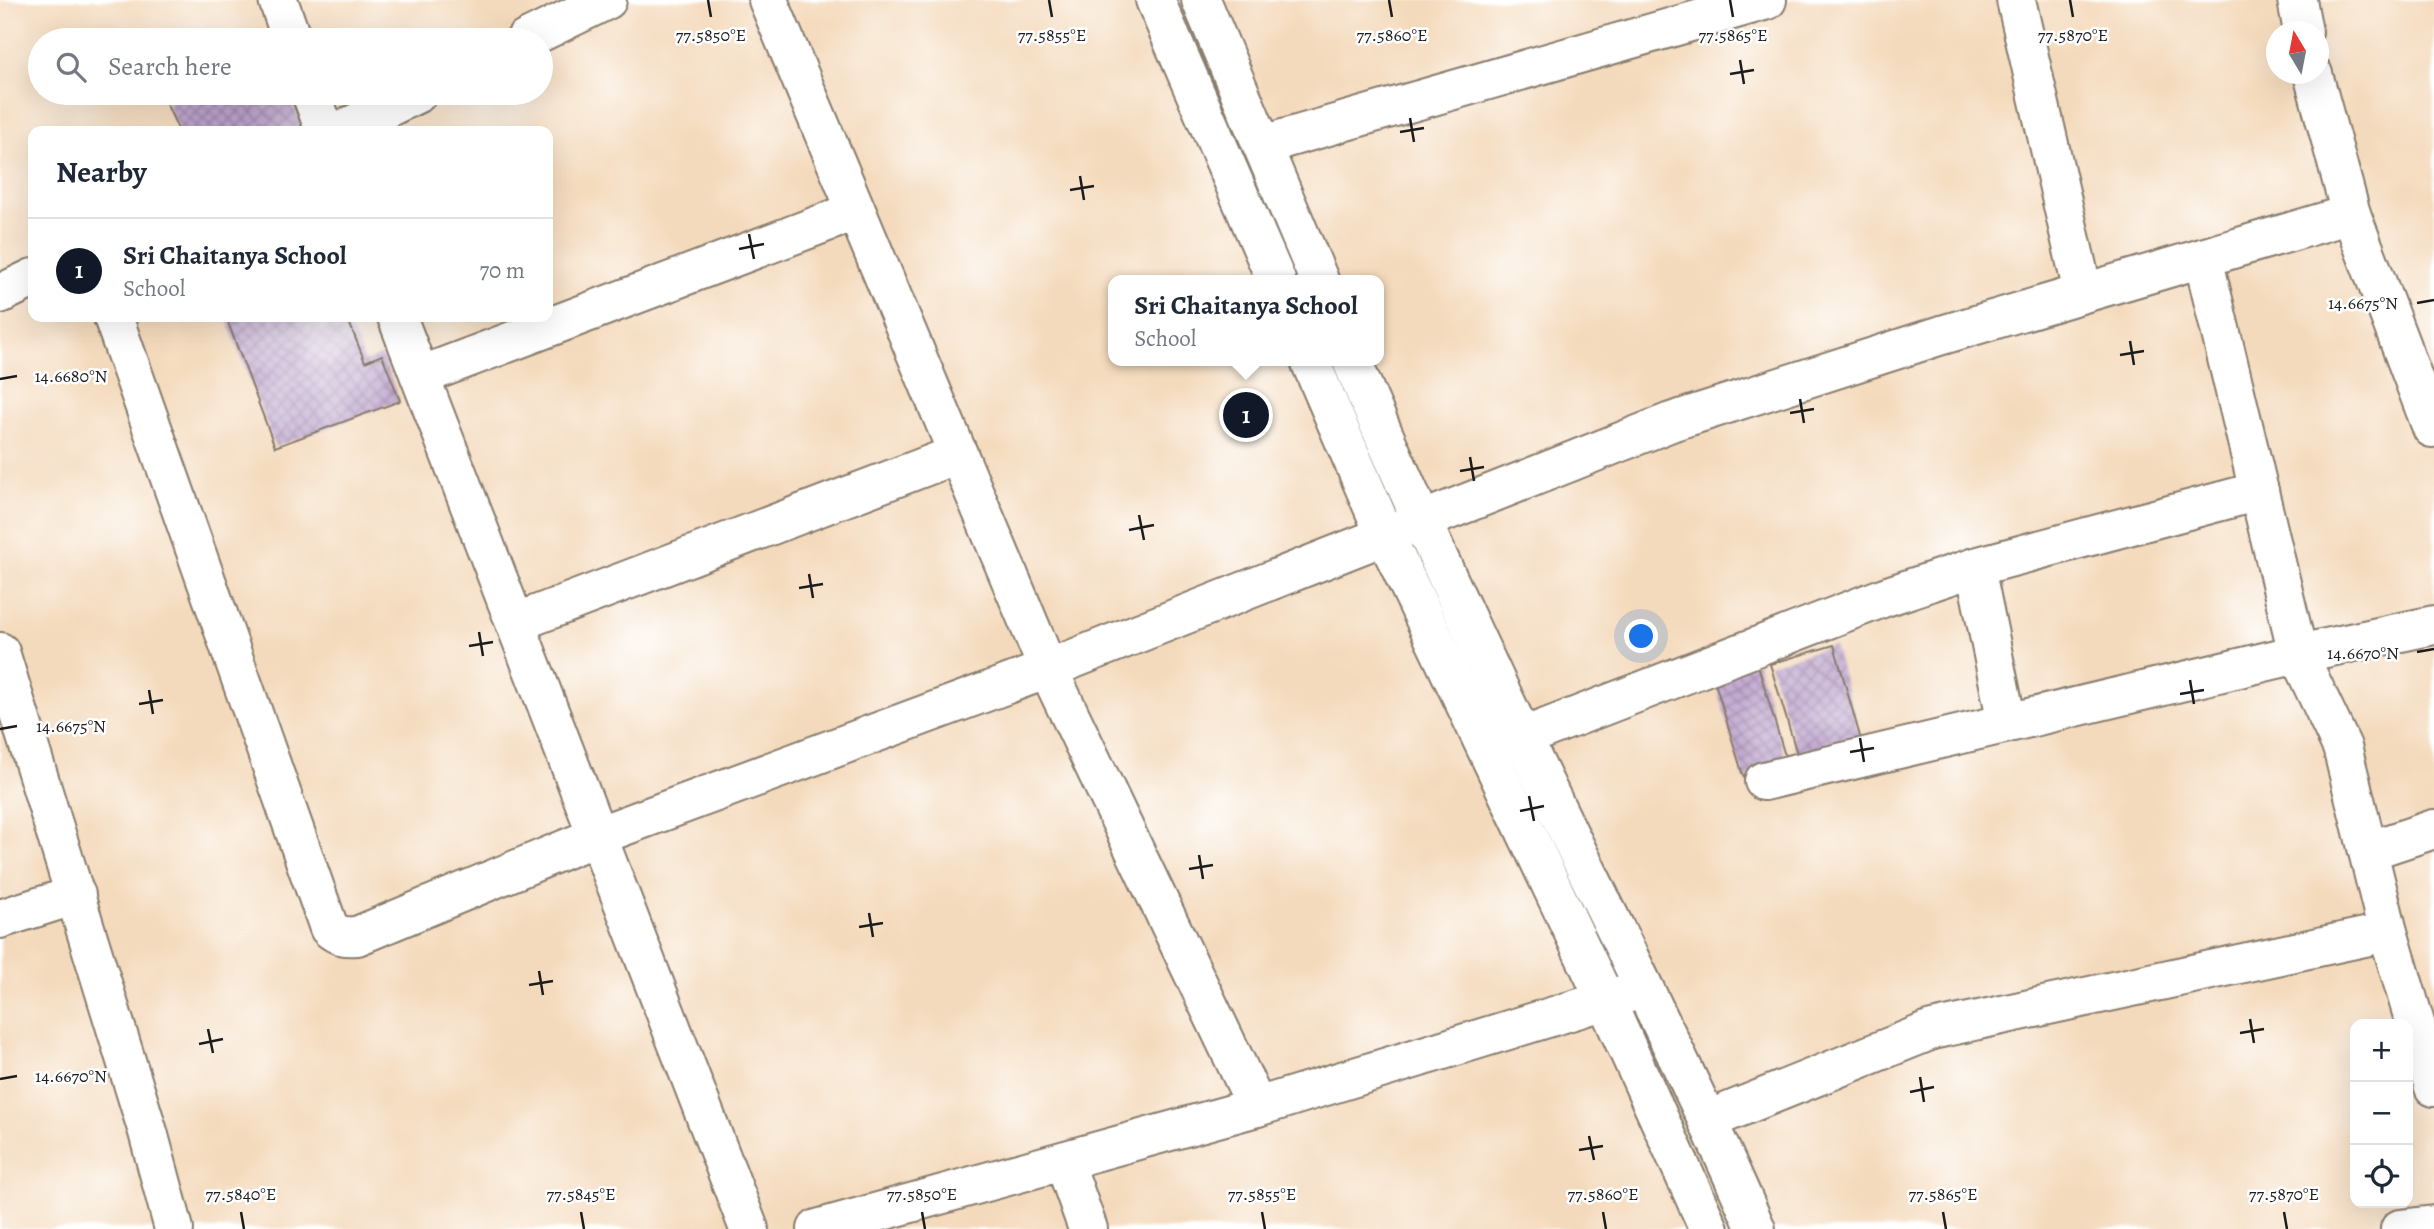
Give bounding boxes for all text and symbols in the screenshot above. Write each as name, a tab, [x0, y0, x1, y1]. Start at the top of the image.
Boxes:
north arrow	[2266, 21, 2329, 84]
text: 77.5850°E	[676, 23, 746, 47]
text: 77.5855°E	[1018, 23, 1086, 47]
text: 77.5860°E	[1356, 23, 1428, 47]
text: 77.5865°E	[1698, 23, 1768, 47]
text: 77.5870°E	[2038, 23, 2108, 47]
search box	[28, 28, 553, 105]
icon: search	[52, 48, 90, 86]
text: Search here	[108, 49, 232, 84]
text: Nearby	[56, 152, 147, 192]
text: Sri Chaitanya School	[123, 238, 347, 273]
text: 1	[75, 255, 83, 286]
text: 70 m	[479, 255, 525, 286]
text: School	[123, 273, 185, 304]
popup	[1108, 275, 1384, 366]
text: Sri Chaitanya School	[1134, 288, 1358, 323]
text: 14.6675°N	[2328, 291, 2398, 315]
text: School	[1134, 323, 1196, 354]
text: 14.6680°N	[34, 364, 108, 388]
pin: 1	[1223, 389, 1269, 441]
your location	[1624, 619, 1658, 653]
text: 14.6670°N	[2327, 641, 2399, 665]
text: 14.6675°N	[36, 714, 106, 738]
map controls	[2350, 1019, 2413, 1208]
button: +	[2350, 1019, 2413, 1082]
text: 14.6670°N	[35, 1064, 107, 1088]
button: −	[2350, 1082, 2413, 1145]
button: locate	[2350, 1145, 2413, 1208]
text: 77.5840°E	[206, 1182, 276, 1206]
text: 77.5845°E	[546, 1182, 616, 1206]
text: 77.5850°E	[887, 1182, 957, 1206]
text: 77.5855°E	[1228, 1182, 1296, 1206]
text: 77.5860°E	[1567, 1182, 1639, 1206]
text: 77.5865°E	[1908, 1182, 1978, 1206]
text: 77.5870°E	[2249, 1182, 2319, 1206]

